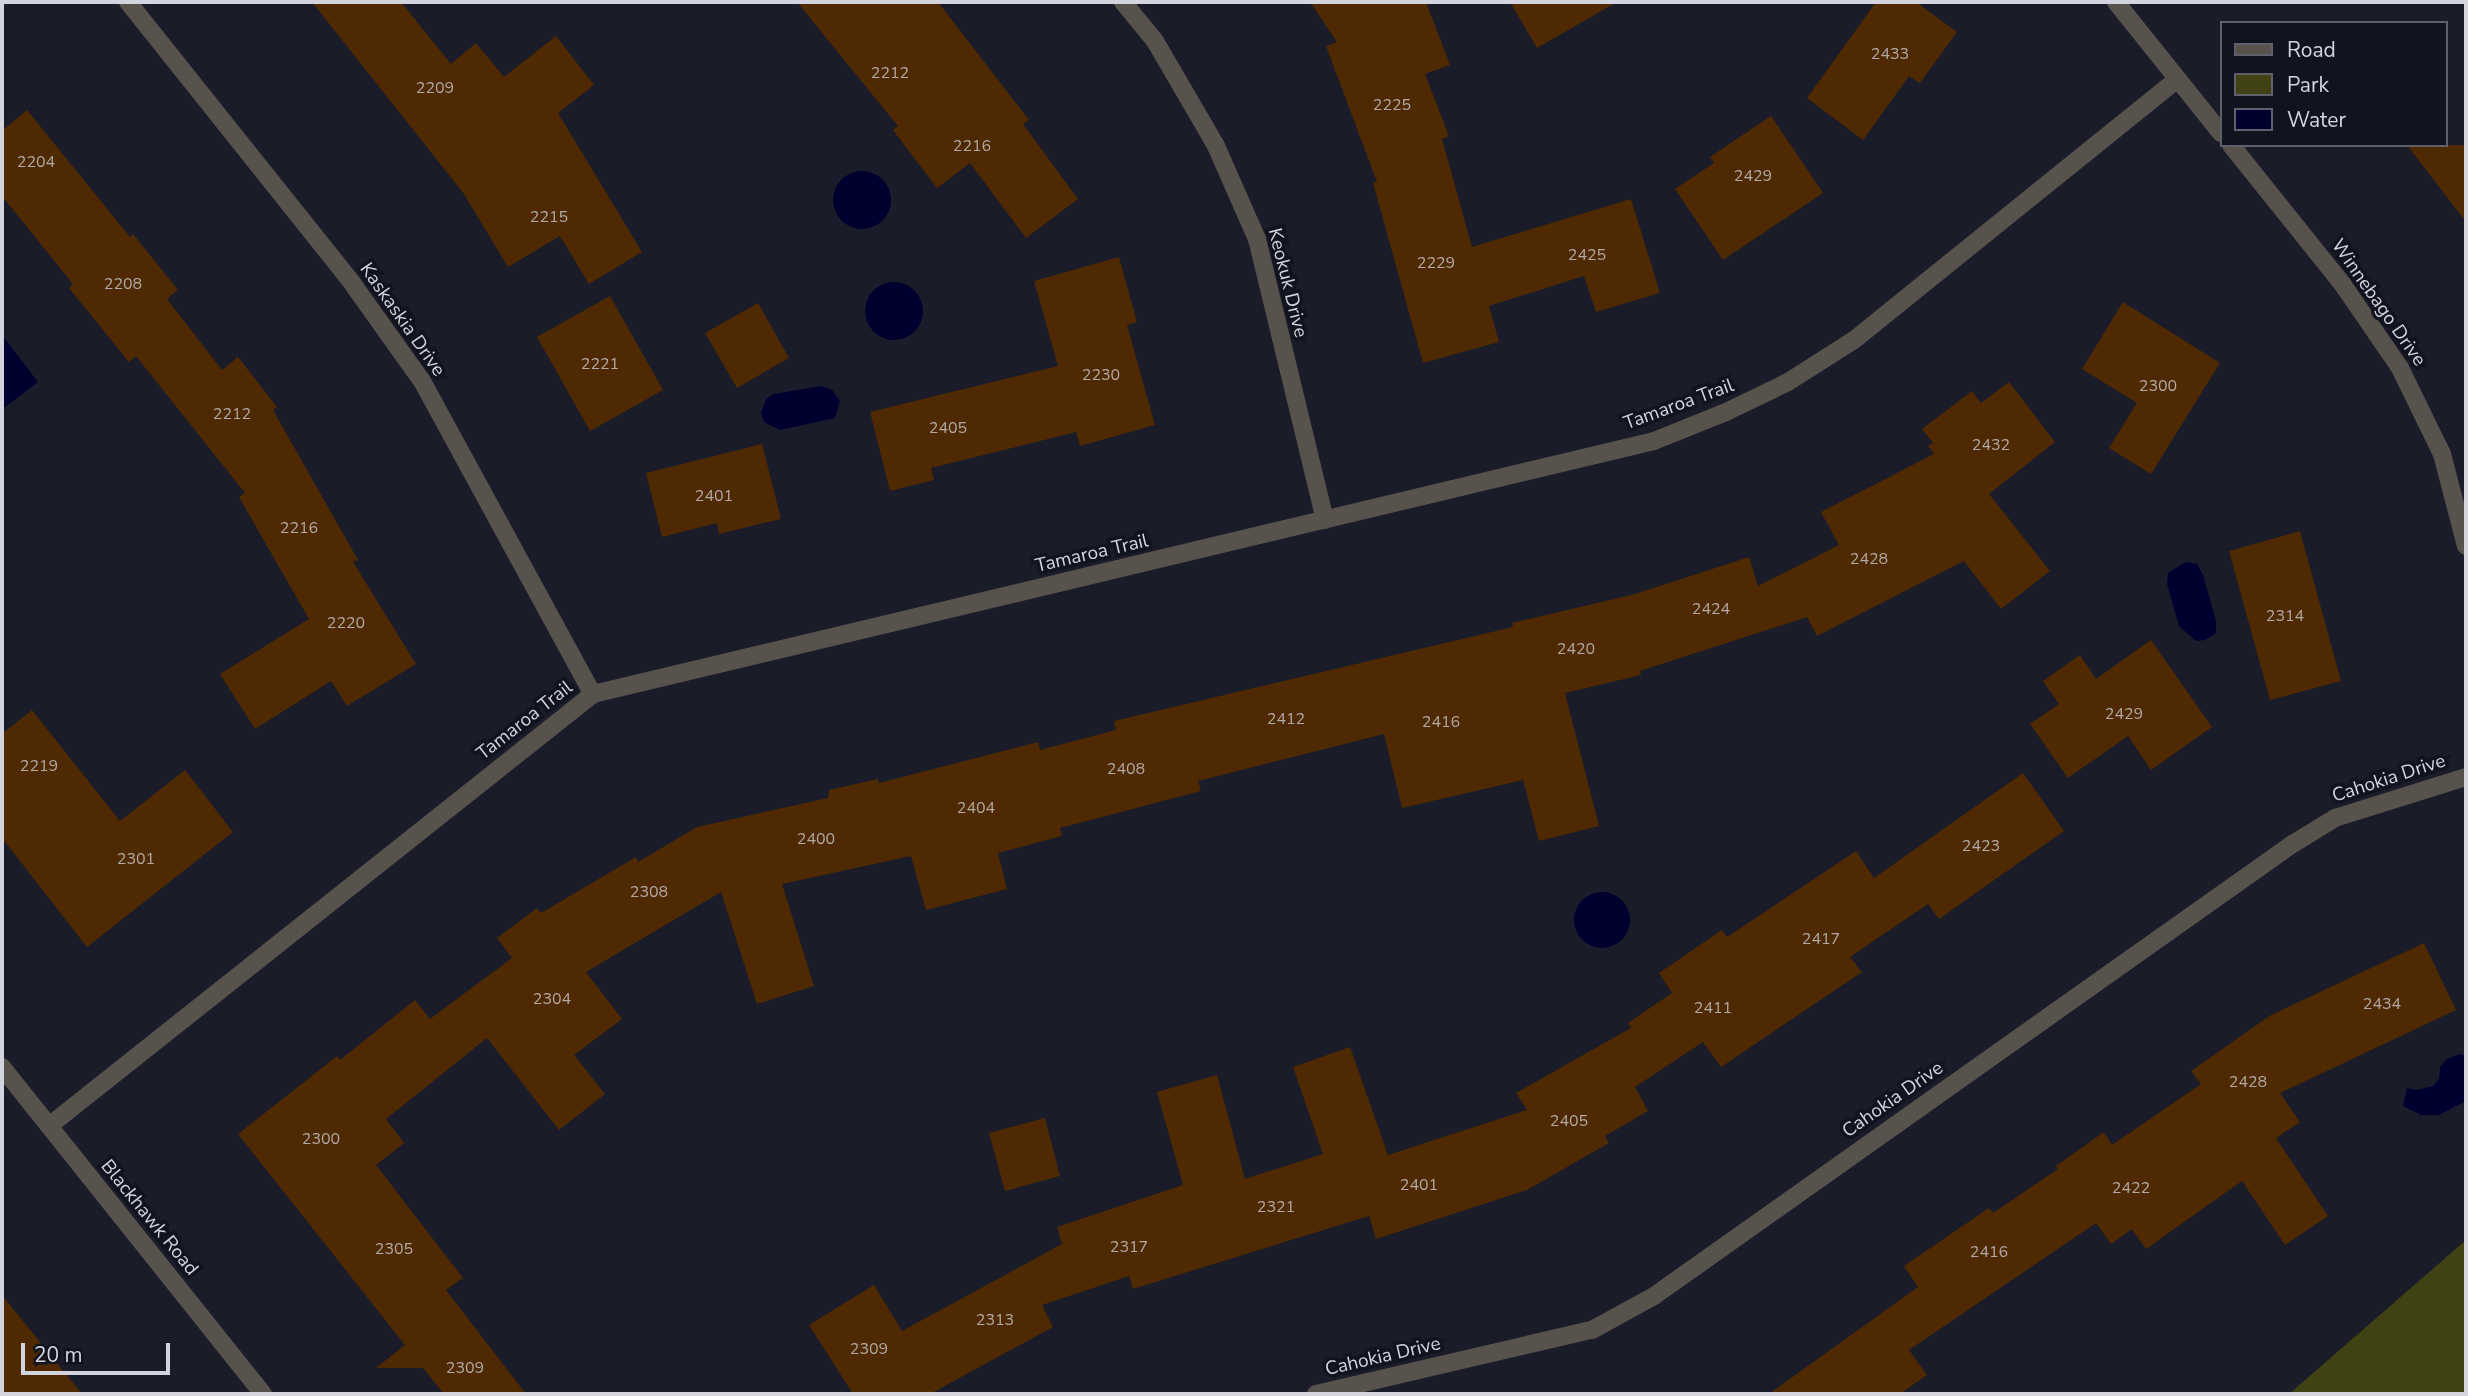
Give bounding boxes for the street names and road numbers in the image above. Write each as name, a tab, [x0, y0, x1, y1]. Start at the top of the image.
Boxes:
street label: Keokuk Drive	[1262, 226, 1312, 340]
street label: Winnebago Drive	[2326, 235, 2430, 371]
street label: Kaskaskia Drive	[354, 259, 450, 381]
street label: Tamaroa Trail	[1621, 375, 1737, 435]
street label: Tamaroa Trail	[1033, 530, 1151, 578]
street label: Tamaroa Trail	[473, 676, 577, 766]
street label: Cahokia Drive	[2329, 750, 2449, 808]
street label: Cahokia Drive	[1838, 1057, 1948, 1143]
street label: Blackhawk Road	[95, 1156, 203, 1280]
street label: Cahokia Drive	[1323, 1333, 1443, 1381]

